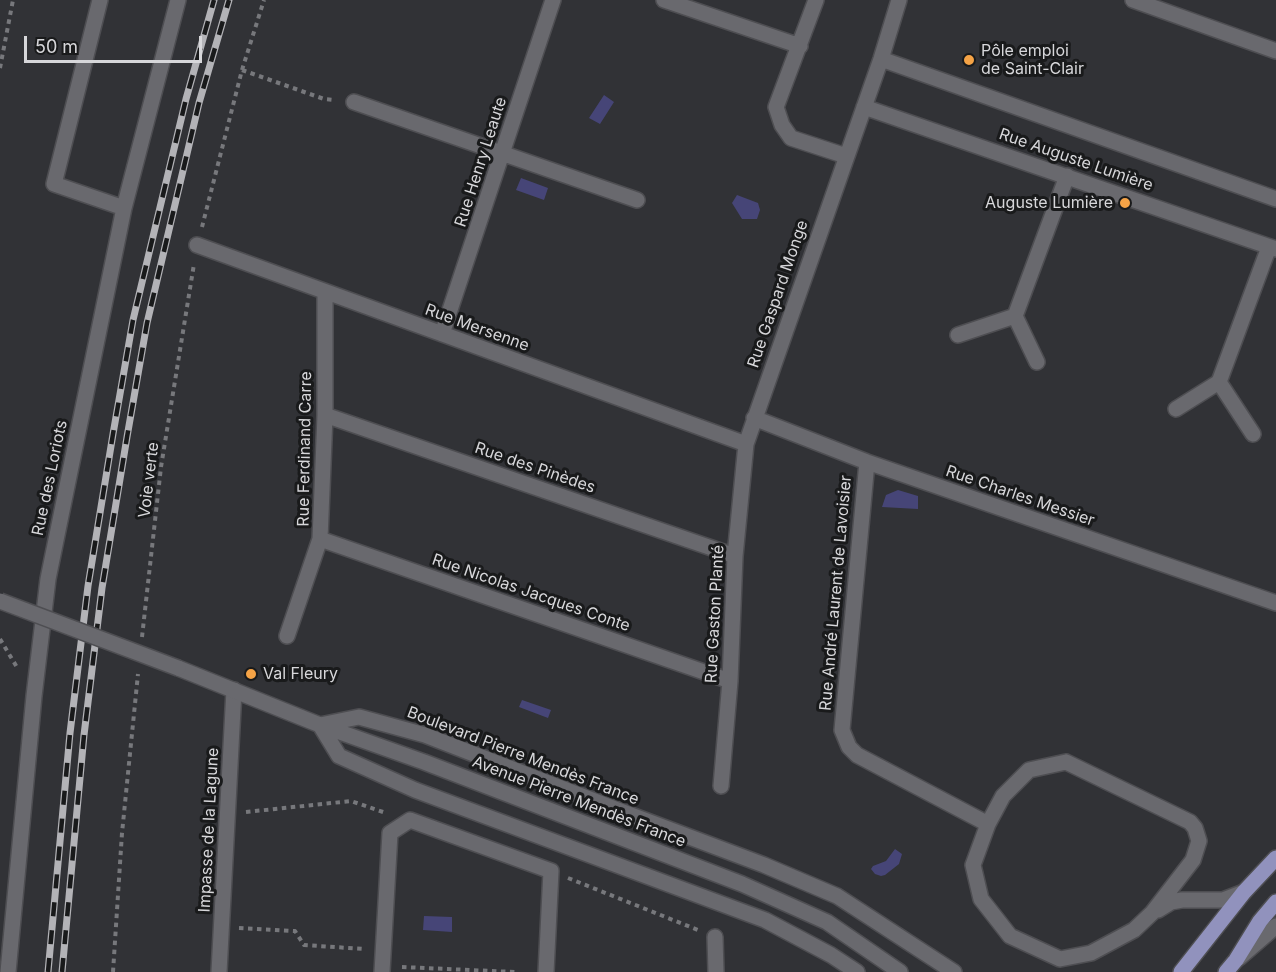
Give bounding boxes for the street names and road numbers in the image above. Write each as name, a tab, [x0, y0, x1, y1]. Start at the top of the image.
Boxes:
street label: Rue Henry Leaute	[451, 95, 511, 229]
street label: Rue Auguste Lumière	[997, 125, 1155, 195]
street label: Rue Gaspard Monge	[744, 218, 812, 370]
street label: Rue Mersenne	[422, 300, 532, 356]
street label: Rue Ferdinand Carre	[294, 371, 316, 527]
street label: Rue des Loriots	[28, 419, 72, 537]
street label: Rue des Pinèdes	[472, 438, 598, 498]
street label: Voie verte	[135, 441, 163, 519]
street label: Rue Charles Messier	[943, 462, 1097, 530]
street label: Rue André Laurent de Lavoisier	[816, 474, 856, 712]
street label: Rue Gaston Planté	[702, 544, 728, 684]
street label: Rue Nicolas Jacques Conte	[430, 550, 632, 636]
street label: Boulevard Pierre Mendès France	[404, 703, 642, 809]
street label: Impasse de la Lagune	[195, 747, 223, 913]
street label: Avenue Pierre Mendès France	[470, 752, 688, 852]

